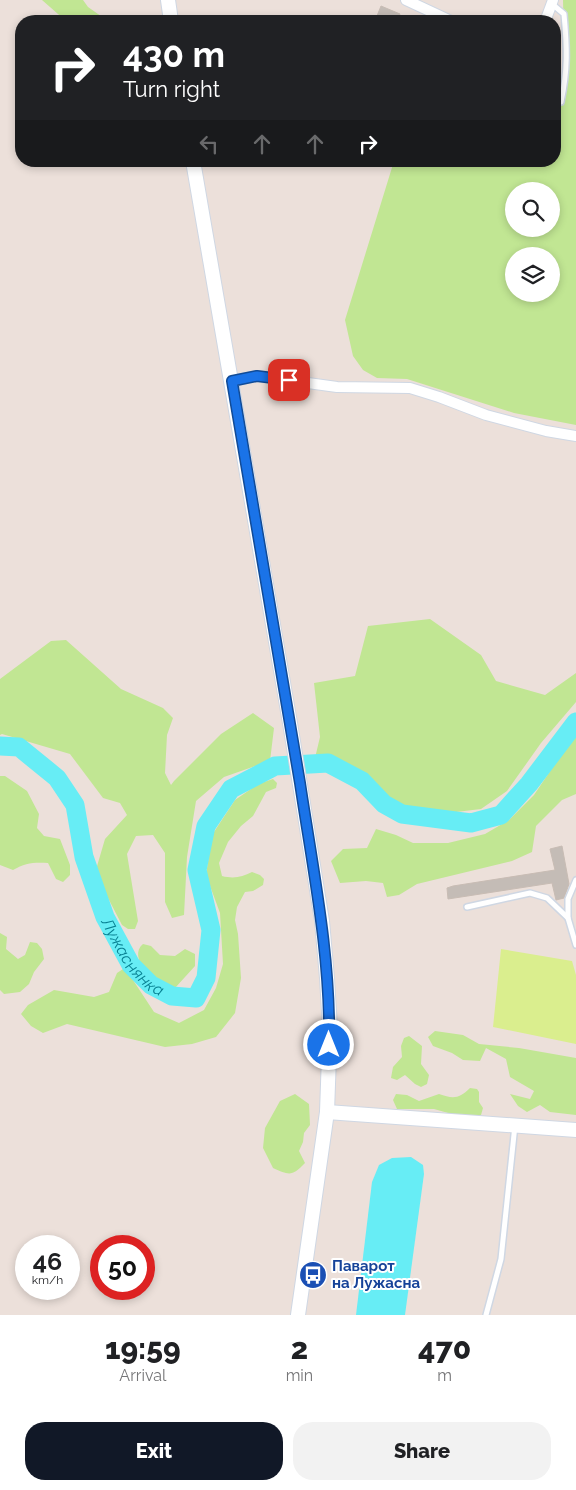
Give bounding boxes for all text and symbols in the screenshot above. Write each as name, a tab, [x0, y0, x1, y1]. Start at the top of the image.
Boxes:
text: 430 m	[123, 34, 225, 75]
icon: right	[40, 35, 105, 100]
text: Turn right	[123, 76, 220, 102]
icon: left	[195, 130, 223, 158]
icon: ahead	[248, 130, 276, 158]
icon: ahead	[301, 130, 329, 158]
icon: right	[354, 130, 382, 158]
map controls	[505, 182, 560, 302]
button: search	[505, 182, 560, 237]
button: layers	[505, 247, 560, 302]
pin	[268, 359, 310, 401]
icon: arrive	[275, 366, 303, 394]
water label: Лужаснянка	[97, 913, 168, 1000]
position arrow	[302, 1018, 354, 1070]
speed limit sign: 50	[90, 1235, 155, 1300]
text: 46	[33, 1246, 62, 1276]
place label: Паварот на Лужасна	[332, 1257, 420, 1292]
bus stop icon: Паварот на Лужасна	[298, 1260, 328, 1290]
text: km/h	[32, 1273, 63, 1287]
text: 19:59	[105, 1331, 181, 1366]
text: 2	[291, 1331, 308, 1366]
text: 470	[418, 1331, 471, 1366]
text: Arrival	[119, 1366, 166, 1385]
text: min	[286, 1366, 313, 1385]
text: m	[437, 1366, 452, 1385]
button: Exit	[25, 1422, 283, 1480]
button: Share	[293, 1422, 551, 1480]

